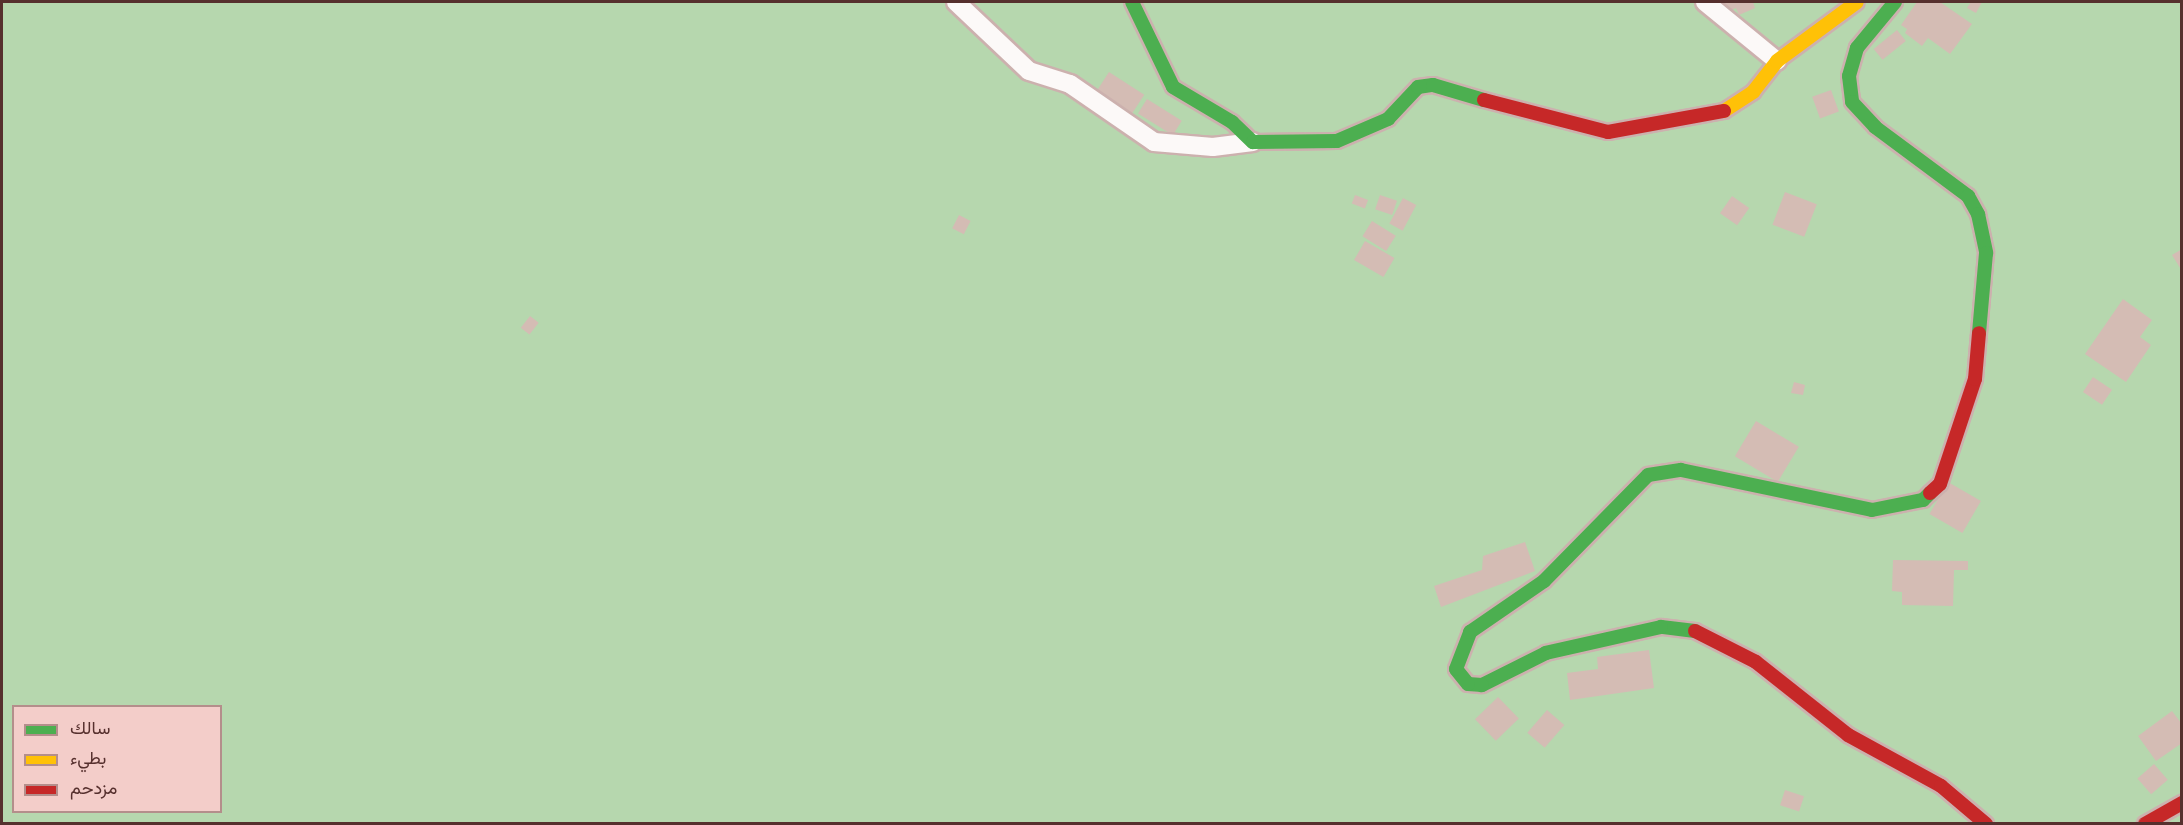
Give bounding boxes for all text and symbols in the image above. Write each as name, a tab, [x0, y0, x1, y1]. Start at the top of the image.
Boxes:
legend	[12, 705, 222, 813]
text: سالك	[70, 717, 110, 739]
text: بطيء	[70, 747, 106, 769]
text: مزدحم	[70, 777, 117, 799]

